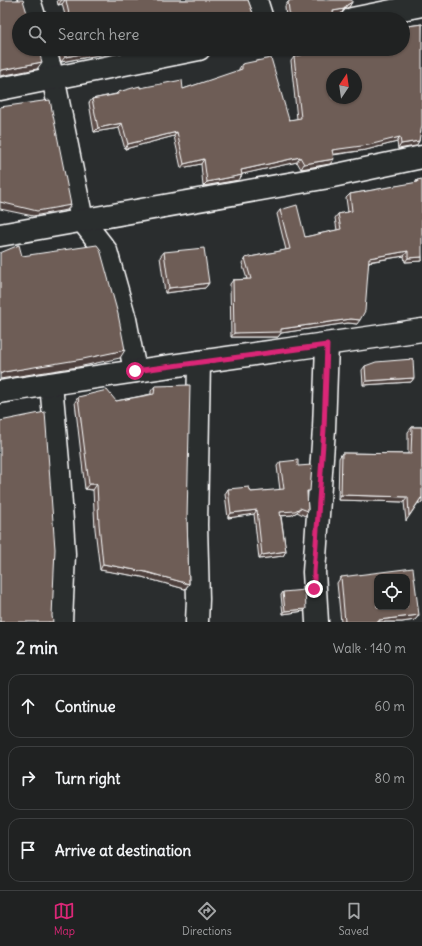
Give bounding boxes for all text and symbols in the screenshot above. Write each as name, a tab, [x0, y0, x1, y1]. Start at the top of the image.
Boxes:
search box	[12, 12, 410, 56]
icon: search	[26, 23, 48, 45]
text: Search here	[58, 25, 139, 44]
north arrow	[326, 68, 362, 104]
route start	[126, 362, 144, 380]
map controls	[374, 574, 410, 610]
button: locate	[374, 574, 410, 610]
route end	[305, 580, 323, 598]
text: 2 min	[16, 637, 58, 659]
text: Walk · 140 m	[333, 640, 406, 657]
icon: ahead	[17, 695, 39, 717]
text: Continue	[55, 697, 116, 716]
text: 60 m	[374, 698, 405, 715]
icon: right	[17, 767, 39, 789]
text: Turn right	[55, 769, 120, 788]
text: 80 m	[374, 770, 405, 787]
icon: arrive	[17, 839, 39, 861]
text: Arrive at destination	[55, 841, 191, 860]
tab: Map	[53, 900, 75, 938]
tab: Directions	[182, 900, 232, 938]
tab: Saved	[338, 900, 369, 938]

